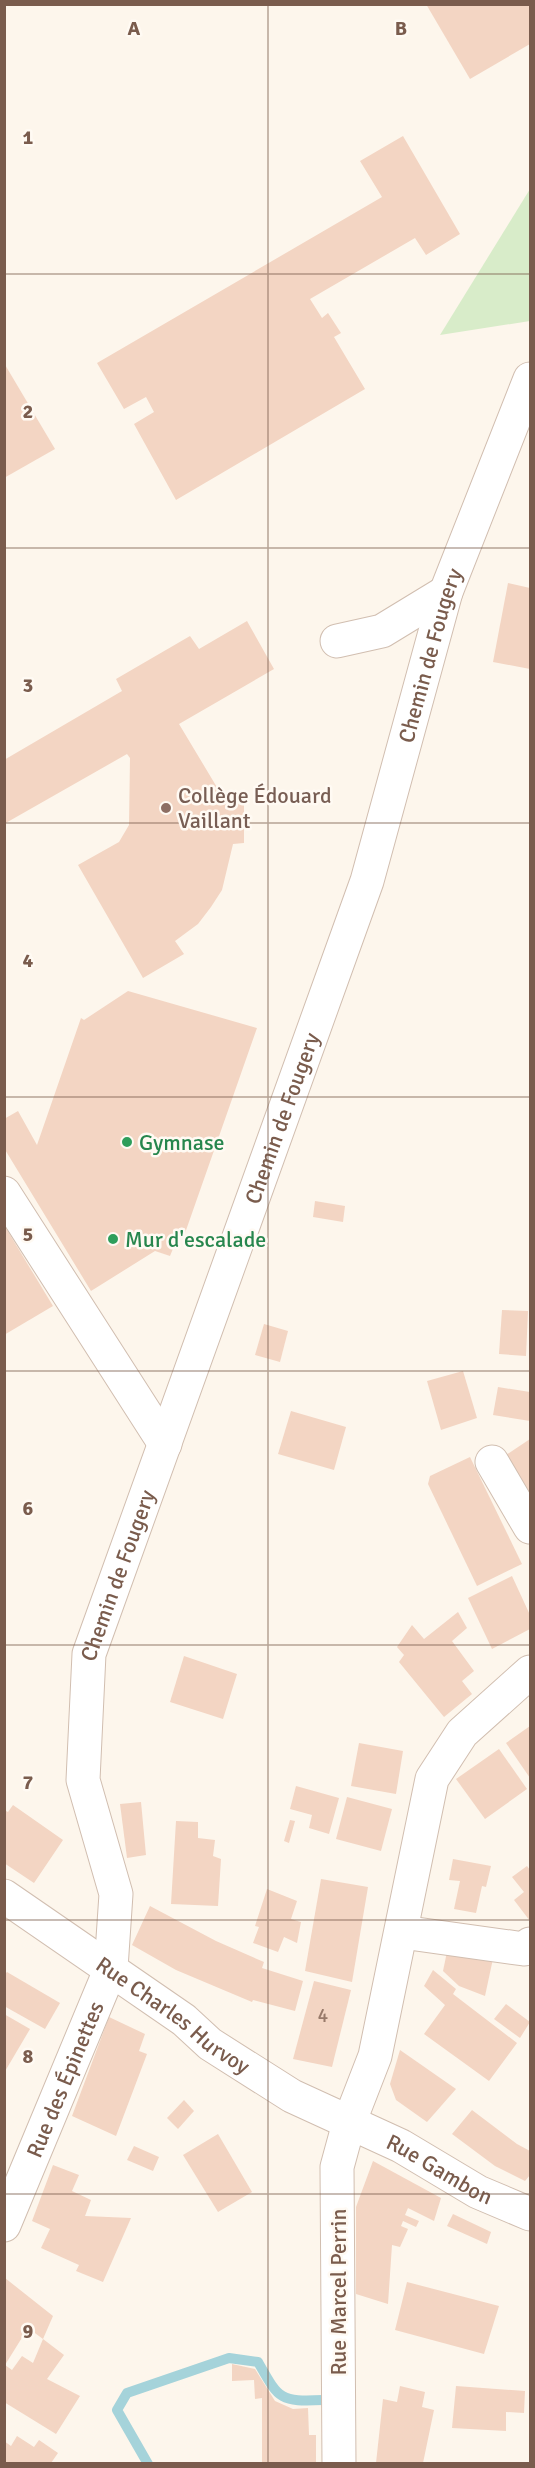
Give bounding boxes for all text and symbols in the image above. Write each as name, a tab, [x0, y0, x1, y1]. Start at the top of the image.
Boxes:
text: A	[128, 16, 141, 41]
text: B	[395, 16, 407, 41]
text: 1	[23, 125, 34, 150]
text: 2	[23, 399, 33, 424]
street label: Chemin de Fougery	[392, 564, 468, 746]
text: 3	[23, 673, 33, 698]
place label: Collège Édouard Vaillant	[178, 782, 332, 834]
marker: Collège Édouard Vaillant	[159, 801, 173, 815]
text: 4	[23, 948, 34, 973]
street label: Chemin de Fougery	[239, 1028, 326, 1207]
place label: Gymnase	[139, 1129, 225, 1156]
marker: Gymnase	[120, 1135, 134, 1149]
text: 5	[23, 1222, 33, 1247]
place label: Mur d'escalade	[125, 1226, 266, 1253]
marker: Mur d'escalade	[106, 1232, 120, 1246]
street label: Chemin de Fougery	[75, 1485, 161, 1665]
text: 6	[23, 1496, 34, 1521]
text: 7	[23, 1770, 34, 1795]
street label: Rue Charles Hurvoy	[91, 1951, 255, 2080]
street label: Rue des Épinettes	[21, 1997, 110, 2161]
house number: 4	[318, 2003, 329, 2028]
text: 8	[23, 2044, 34, 2069]
street label: Rue Gambon	[382, 2128, 496, 2211]
street label: Rue Marcel Perrin	[325, 2208, 352, 2376]
text: 9	[23, 2319, 34, 2344]

